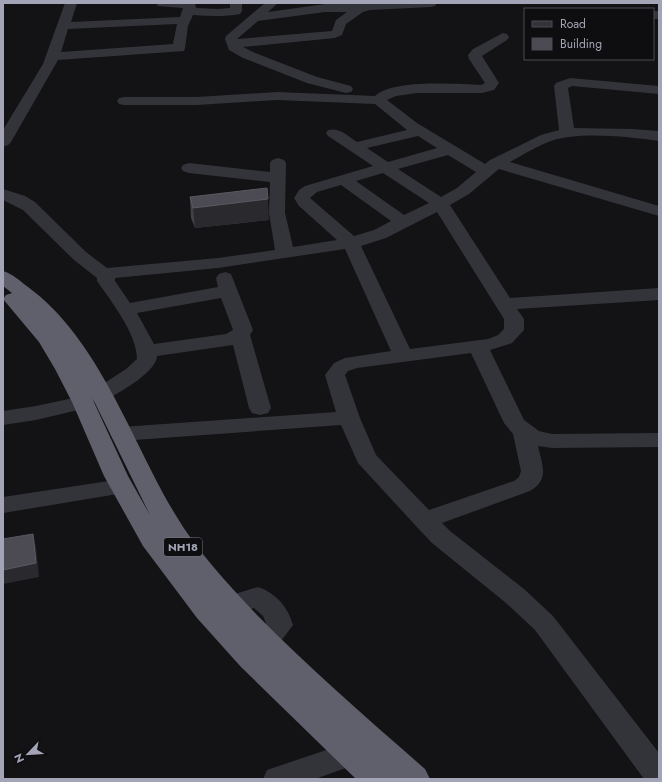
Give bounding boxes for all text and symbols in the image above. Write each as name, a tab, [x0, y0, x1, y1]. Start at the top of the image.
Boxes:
legend	[524, 8, 654, 60]
text: Road	[560, 15, 586, 33]
text: Building	[560, 35, 602, 53]
road number: NH18	[164, 538, 202, 556]
north arrow	[8, 734, 48, 774]
text: N	[10, 751, 28, 766]

